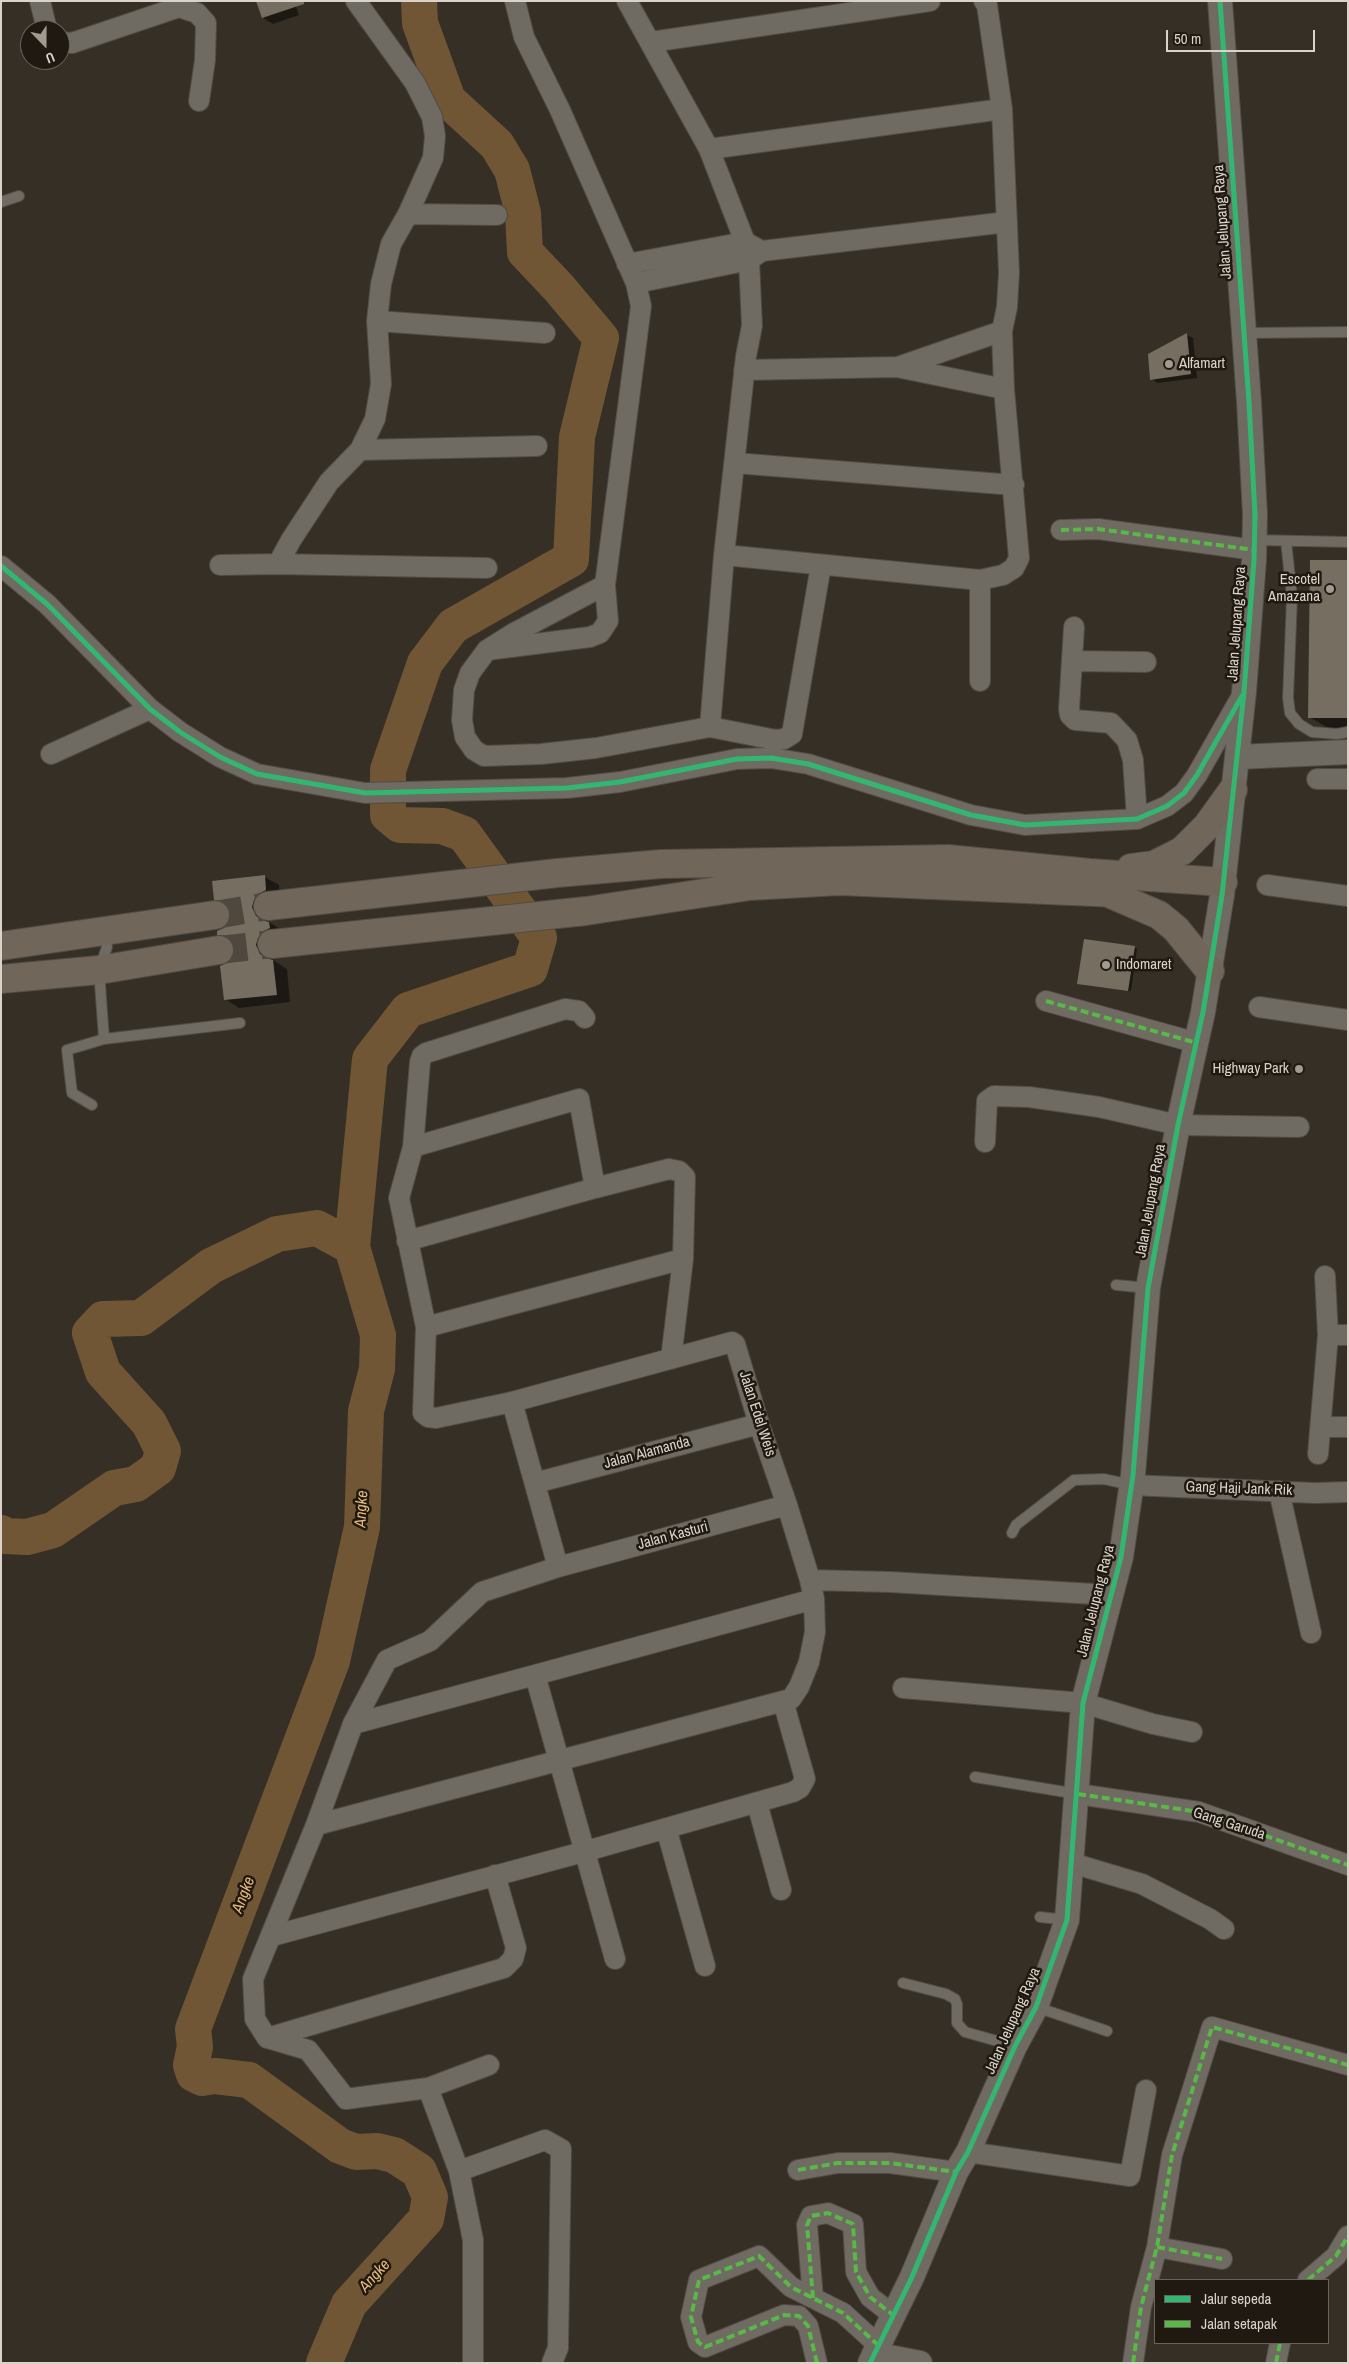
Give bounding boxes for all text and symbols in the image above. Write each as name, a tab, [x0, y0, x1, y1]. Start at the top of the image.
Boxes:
north arrow	[20, 20, 70, 70]
scale bar	[1169, 20, 1318, 52]
text: 50 m	[1174, 28, 1201, 49]
text: U	[43, 48, 57, 68]
street label: Jalan Jelupang Raya	[1210, 164, 1236, 280]
place label: Alfamart	[1179, 355, 1225, 373]
marker: Alfamart	[1163, 358, 1175, 370]
street label: Jalan Jelupang Raya	[1224, 566, 1250, 682]
place label: Escotel Amazana	[1268, 571, 1320, 606]
marker: Escotel Amazana	[1324, 583, 1336, 595]
place label: Indomaret	[1116, 956, 1171, 974]
marker: Indomaret	[1100, 959, 1112, 971]
place label: Highway Park	[1212, 1060, 1289, 1078]
marker: Highway Park	[1293, 1063, 1305, 1075]
street label: Jalan Jelupang Raya	[1132, 1143, 1170, 1259]
street label: Jalan Edel Weis	[735, 1369, 779, 1459]
street label: Jalan Alamanda	[602, 1433, 692, 1473]
street label: Gang Haji Jank Rik	[1185, 1478, 1293, 1500]
water label: Angke	[351, 1490, 373, 1528]
street label: Jalan Kasturi	[636, 1518, 710, 1554]
street label: Jalan Jelupang Raya	[1073, 1543, 1119, 1659]
street label: Gang Garuda	[1191, 1804, 1267, 1844]
water label: Angke	[228, 1874, 260, 1916]
street label: Jalan Jelupang Raya	[981, 1965, 1045, 2077]
water label: Angke	[355, 2256, 395, 2296]
legend	[1154, 2279, 1329, 2344]
text: Jalur sepeda	[1201, 2288, 1271, 2309]
text: Jalan setapak	[1201, 2313, 1277, 2334]

